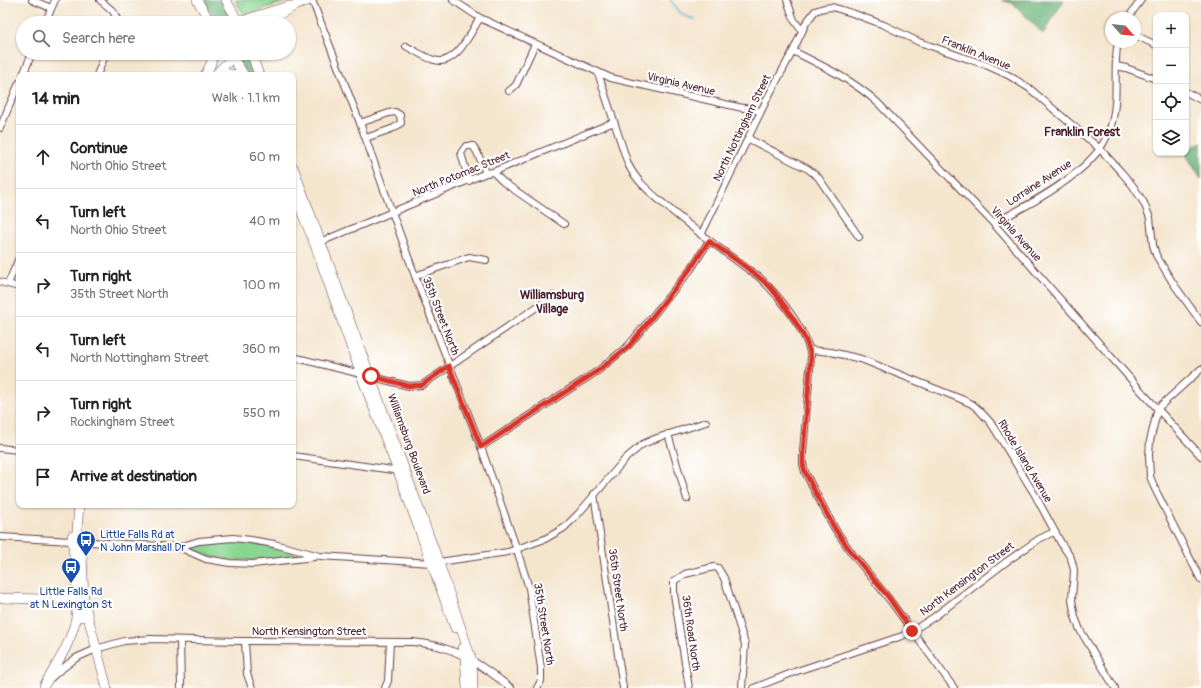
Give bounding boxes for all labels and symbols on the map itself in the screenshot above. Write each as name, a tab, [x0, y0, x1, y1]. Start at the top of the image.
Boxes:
north arrow	[1105, 12, 1141, 48]
street label: Franklin Avenue	[940, 33, 1013, 73]
street label: Virginia Avenue	[646, 70, 717, 98]
street label: North Nottingham Street	[710, 72, 774, 184]
district label: Franklin Forest	[1044, 125, 1121, 140]
street label: North Potomac Street	[410, 148, 512, 199]
street label: Lorraine Avenue	[1004, 157, 1074, 209]
street label: Virginia Avenue	[988, 204, 1044, 265]
street label: 35th Street North	[420, 275, 462, 357]
district label: Williamsburg Village	[520, 288, 584, 317]
route start	[362, 367, 380, 385]
street label: Williamsburg Boulevard	[385, 392, 433, 496]
street label: Rhode Island Avenue	[995, 417, 1055, 505]
place label: Little Falls Rd at N John Marshall Dr	[100, 528, 185, 554]
bus stop icon: Little Falls Rd at N John Marshall Dr	[75, 529, 97, 557]
street label: North Kensington Street	[917, 539, 1017, 619]
street label: 36th Street North	[606, 548, 630, 632]
bus stop icon: Little Falls Rd at N Lexington St	[60, 556, 82, 584]
street label: 35th Street North	[531, 582, 557, 666]
place label: Little Falls Rd at N Lexington St	[30, 585, 112, 611]
street label: 36th Road North	[679, 594, 703, 672]
route end	[903, 622, 921, 640]
street label: North Kensington Street	[252, 625, 367, 638]

